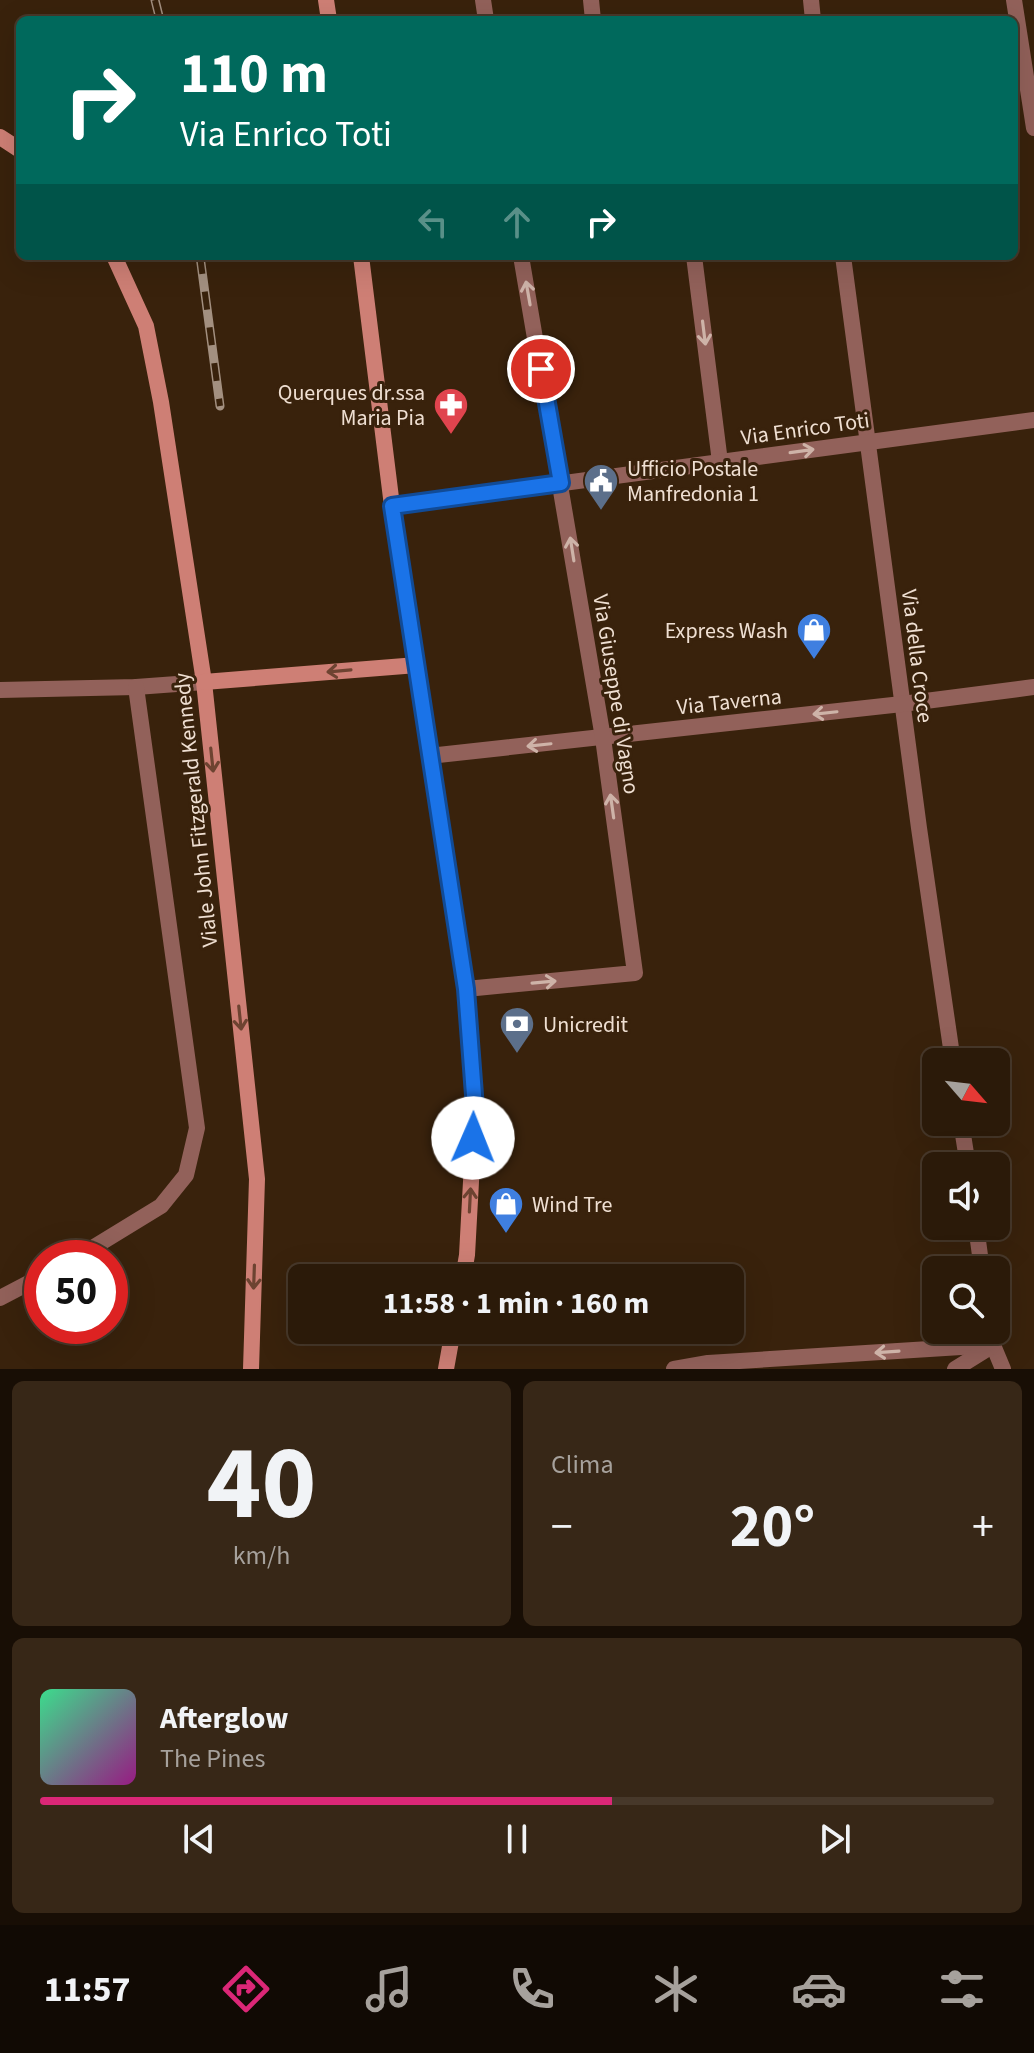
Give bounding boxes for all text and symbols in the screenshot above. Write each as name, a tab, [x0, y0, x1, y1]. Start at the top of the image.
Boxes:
text: 110 m	[180, 35, 328, 114]
icon: right	[48, 48, 152, 152]
text: Via Enrico Toti	[180, 109, 392, 160]
icon: left	[411, 200, 455, 244]
icon: ahead	[495, 200, 539, 244]
icon: right	[579, 200, 623, 244]
one-way arrow	[519, 281, 534, 306]
one-way arrow	[697, 320, 712, 346]
pin	[507, 335, 575, 403]
icon: arrive	[519, 347, 563, 391]
place label: Querques dr.ssa Maria Pia	[278, 377, 425, 434]
pharmacy icon: Querques dr.ssa Maria Pia	[432, 386, 470, 436]
street label: Via Enrico Toti	[739, 404, 872, 454]
one-way arrow	[789, 443, 814, 458]
place label: Ufficio Postale Manfredonia 1	[627, 453, 759, 510]
public building icon: Ufficio Postale Manfredonia 1	[582, 462, 620, 512]
one-way arrow	[563, 537, 578, 562]
street label: Via della Croce	[893, 587, 941, 725]
street label: Via Giuseppe di Vagno	[584, 592, 648, 796]
shop icon: Express Wash	[795, 611, 833, 661]
place label: Express Wash	[665, 615, 788, 647]
one-way arrow	[327, 664, 353, 679]
street label: Viale John Fitzgerald Kennedy	[166, 670, 226, 949]
street label: Via Taverna	[675, 681, 783, 723]
one-way arrow	[812, 705, 839, 720]
one-way arrow	[526, 737, 553, 752]
one-way arrow	[205, 746, 220, 773]
one-way arrow	[604, 794, 619, 819]
one-way arrow	[530, 974, 557, 989]
one-way arrow	[232, 1004, 247, 1031]
bank icon: Unicredit	[498, 1005, 536, 1055]
place label: Unicredit	[543, 1009, 629, 1041]
north arrow	[922, 1048, 1010, 1136]
map controls	[922, 1048, 1010, 1344]
position arrow	[431, 1096, 515, 1180]
button: sound	[922, 1152, 1010, 1240]
shop icon: Wind Tre	[487, 1185, 525, 1235]
one-way arrow	[462, 1187, 477, 1214]
place label: Wind Tre	[532, 1189, 613, 1221]
speed limit sign: 50	[24, 1240, 128, 1344]
button: search	[922, 1256, 1010, 1344]
one-way arrow	[246, 1263, 262, 1290]
text: 11:58 · 1 min · 160 m	[383, 1282, 649, 1325]
one-way arrow	[875, 1345, 901, 1360]
text: 40	[207, 1411, 316, 1559]
text: Clima	[551, 1446, 614, 1483]
text: 20°	[730, 1485, 815, 1570]
text: −	[551, 1496, 573, 1559]
text: +	[972, 1496, 994, 1559]
text: km/h	[233, 1537, 290, 1574]
text: Afterglow	[160, 1697, 288, 1740]
text: The Pines	[160, 1740, 265, 1777]
icon: previous	[177, 1817, 221, 1861]
icon: pause	[495, 1817, 539, 1861]
icon: next	[813, 1817, 857, 1861]
icon: directions	[218, 1961, 274, 2017]
icon: music	[361, 1961, 417, 2017]
icon: phone	[504, 1961, 560, 2017]
icon: climate	[648, 1961, 704, 2017]
icon: car	[791, 1961, 847, 2017]
icon: filters	[934, 1961, 990, 2017]
text: 11:57	[44, 1964, 130, 2015]

